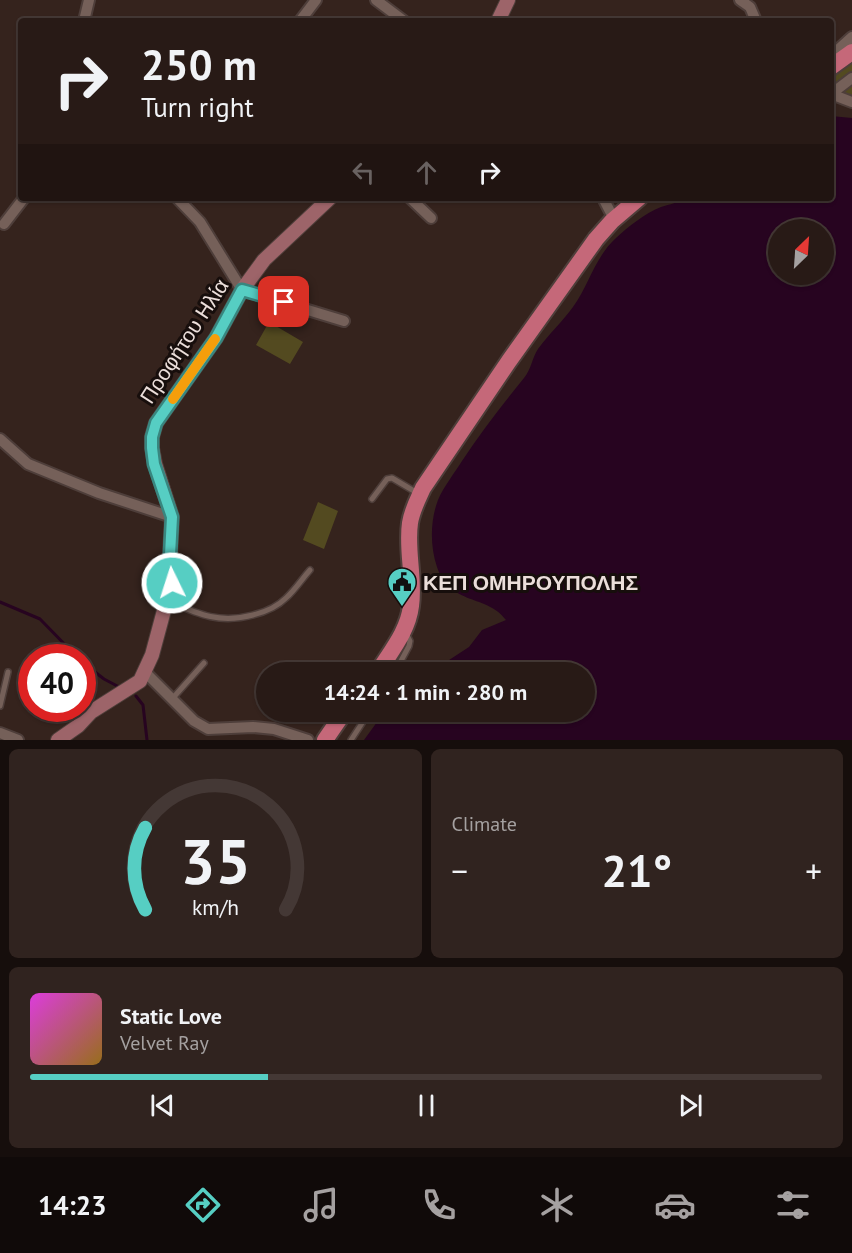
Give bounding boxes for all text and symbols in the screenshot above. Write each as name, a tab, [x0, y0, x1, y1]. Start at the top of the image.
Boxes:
text: 250 m	[141, 37, 257, 92]
icon: right	[42, 42, 120, 120]
text: Turn right	[141, 90, 254, 124]
icon: left	[347, 156, 380, 189]
icon: ahead	[410, 156, 443, 189]
icon: right	[473, 156, 506, 189]
north arrow	[768, 219, 834, 285]
map controls	[768, 219, 834, 285]
street label: Προφήτου Ηλία	[134, 274, 234, 408]
pin	[258, 276, 309, 327]
icon: arrive	[267, 285, 300, 318]
position arrow	[140, 551, 204, 615]
public building icon: ΚΕΠ ΟΜΗΡΟΥΠΟΛΗΣ	[386, 566, 418, 608]
place label: ΚΕΠ ΟΜΗΡΟΥΠΟΛΗΣ	[423, 569, 638, 596]
speed limit sign: 40	[18, 644, 96, 722]
text: 14:24 · 1 min · 280 m	[324, 678, 527, 706]
text: Climate	[452, 811, 517, 837]
text: 35	[180, 820, 251, 901]
text: 21°	[601, 841, 672, 899]
text: −	[452, 849, 468, 892]
text: +	[805, 849, 822, 892]
text: km/h	[192, 894, 239, 922]
text: Static Love	[120, 1002, 222, 1030]
text: Velvet Ray	[120, 1030, 209, 1056]
icon: previous	[146, 1089, 179, 1122]
icon: pause	[410, 1089, 443, 1122]
icon: next	[674, 1089, 707, 1122]
icon: directions	[182, 1184, 224, 1226]
icon: music	[300, 1184, 342, 1226]
icon: phone	[418, 1184, 460, 1226]
icon: climate	[536, 1184, 578, 1226]
icon: car	[654, 1184, 696, 1226]
icon: filters	[772, 1184, 814, 1226]
text: 14:23	[38, 1188, 106, 1222]

